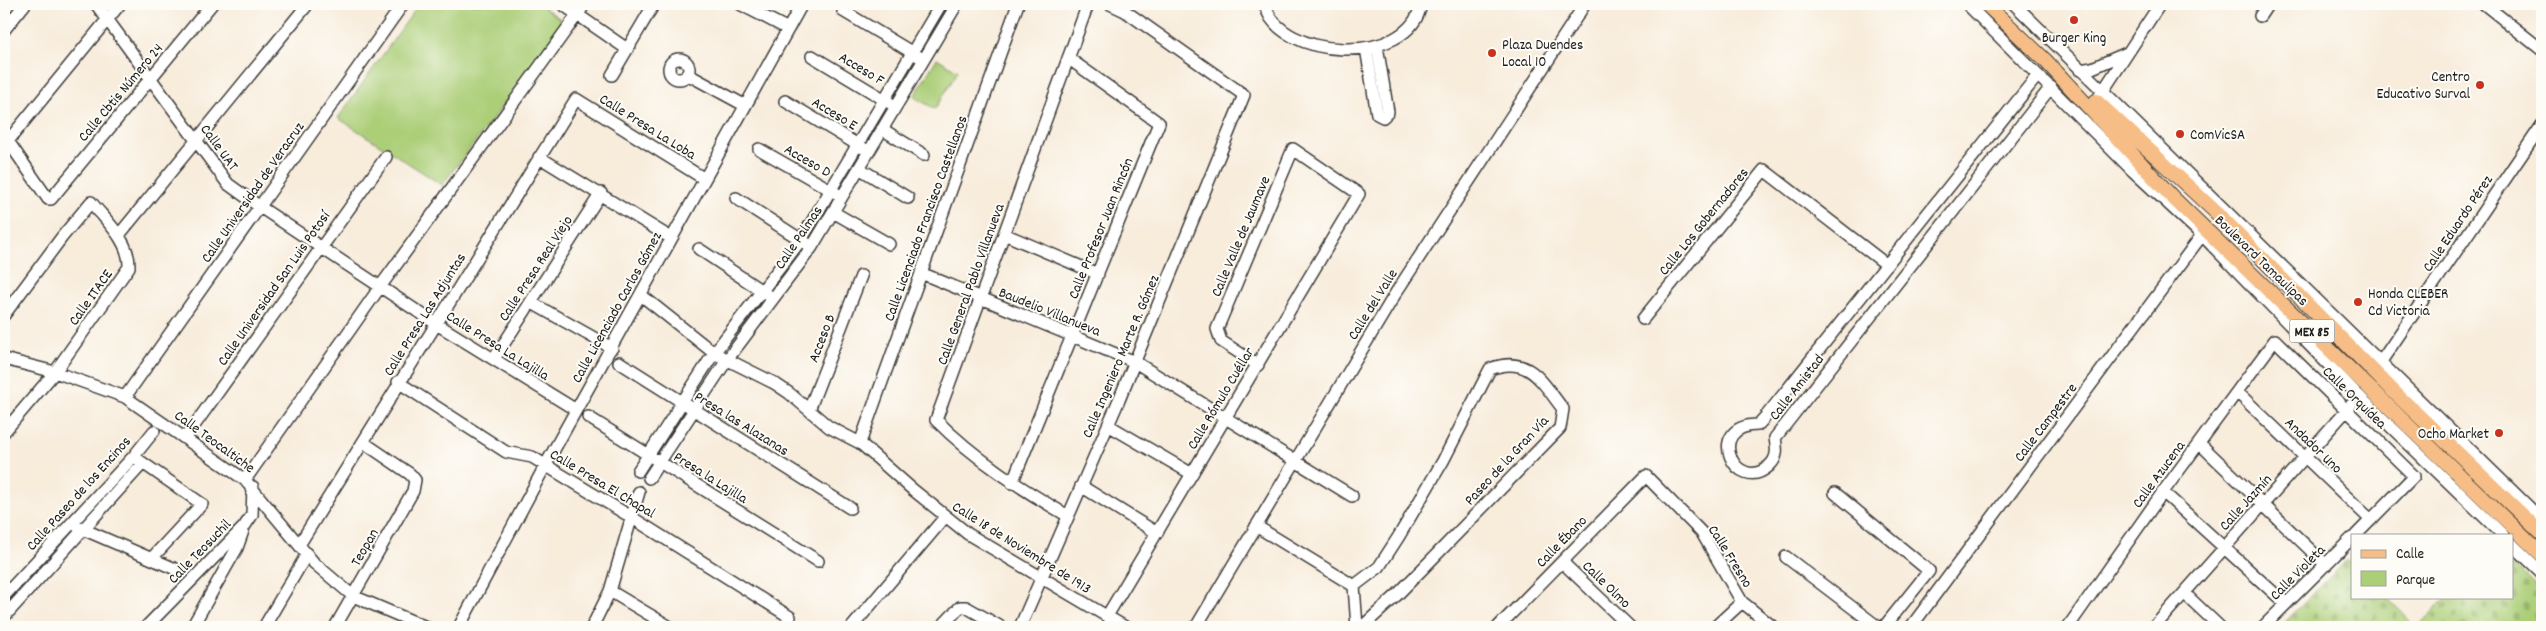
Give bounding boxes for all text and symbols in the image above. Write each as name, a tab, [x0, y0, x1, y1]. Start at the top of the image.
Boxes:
marker: Burger King	[2068, 14, 2080, 26]
place label: Burger King	[2042, 28, 2106, 50]
place label: Plaza Duendes Local 10	[1502, 35, 1583, 74]
street label: Calle Cbtis Número 24	[74, 39, 169, 147]
street label: Acceso F	[834, 47, 888, 92]
marker: Plaza Duendes Local 10	[1486, 47, 1498, 59]
place label: Centro Educativo Surval	[2376, 67, 2470, 106]
marker: Centro Educativo Surval	[2474, 79, 2486, 91]
street label: Calle Presa La Loba	[594, 89, 700, 167]
street label: Acceso E	[807, 92, 861, 137]
street label: Calle Licenciado Francisco Castellanos	[879, 113, 974, 325]
street label: Calle Universidad de Veracruz	[197, 118, 311, 268]
street label: Calle UAT	[194, 120, 243, 176]
place label: ComVicSA	[2190, 125, 2245, 147]
marker: ComVicSA	[2174, 128, 2186, 140]
street label: Acceso D	[779, 139, 835, 184]
street label: Calle Profesor Juan Rincón	[1063, 155, 1140, 303]
street label: Calle Los Gobernadores	[1654, 164, 1755, 281]
street label: Calle Eduardo Pérez	[2418, 171, 2499, 277]
street label: Calle Valle de Jaumave	[1206, 173, 1277, 301]
street label: Calle General Pablo Villanueva	[932, 200, 1012, 368]
street label: Calle Palmas	[770, 202, 829, 274]
street label: Calle Universidad San Luis Potosí	[213, 206, 337, 371]
street label: Calle Presa Real Viejo	[494, 211, 579, 326]
street label: Boulevard Tamaulipas	[2209, 211, 2313, 312]
street label: Calle Licenciado Carlos Gómez	[567, 228, 669, 388]
street label: Calle Presa Las Adjuntas	[379, 249, 473, 381]
street label: Calle ITACE	[64, 265, 119, 331]
street label: Calle del Valle	[1343, 265, 1404, 345]
street label: Calle Ingeniero Marte R. Gómez	[1077, 271, 1166, 442]
street label: Baudelio Villanueva	[995, 282, 1104, 344]
place label: Honda CLEBER Cd Victoria	[2368, 284, 2448, 323]
marker: Honda CLEBER Cd Victoria	[2352, 296, 2364, 308]
street label: Calle Presa La Lajilla	[441, 306, 554, 388]
street label: Acceso B	[804, 311, 842, 366]
road number: MEX 85	[2290, 320, 2334, 342]
street label: Calle Rómulo Cuéllar	[1182, 343, 1261, 454]
street label: Calle Amistad	[1765, 350, 1830, 426]
street label: Calle Orquídea	[2316, 362, 2392, 436]
street label: Calle Campestre	[2010, 379, 2084, 467]
street label: Presa las Alazanas	[689, 387, 793, 463]
street label: Calle Teocaltiche	[169, 406, 259, 480]
street label: Paseo de la Gran Vía	[1460, 411, 1556, 511]
street label: Andador Uno	[2279, 413, 2347, 480]
place label: Ocho Market	[2418, 424, 2489, 446]
marker: Ocho Market	[2493, 427, 2505, 439]
street label: Calle Paseo de los Encinos	[22, 432, 137, 557]
street label: Calle Azucena	[2128, 436, 2192, 513]
street label: Calle Presa El Chapal	[545, 444, 659, 525]
street label: Presa la Lajilla	[669, 447, 752, 511]
street label: Calle Jazmín	[2215, 470, 2278, 537]
street label: Calle 18 de Noviembre de 1913	[947, 497, 1095, 601]
street label: Calle Ébano	[1532, 511, 1593, 574]
street label: Calle Teosuchil	[164, 515, 237, 590]
street label: Calle Fresno	[1701, 521, 1757, 593]
street label: Teopan	[346, 525, 385, 571]
legend	[2351, 534, 2514, 598]
street label: Calle Violeta	[2266, 540, 2332, 606]
text: Calle	[2396, 544, 2425, 566]
street label: Calle Olmo	[1576, 556, 1635, 615]
text: Parque	[2396, 570, 2436, 592]

